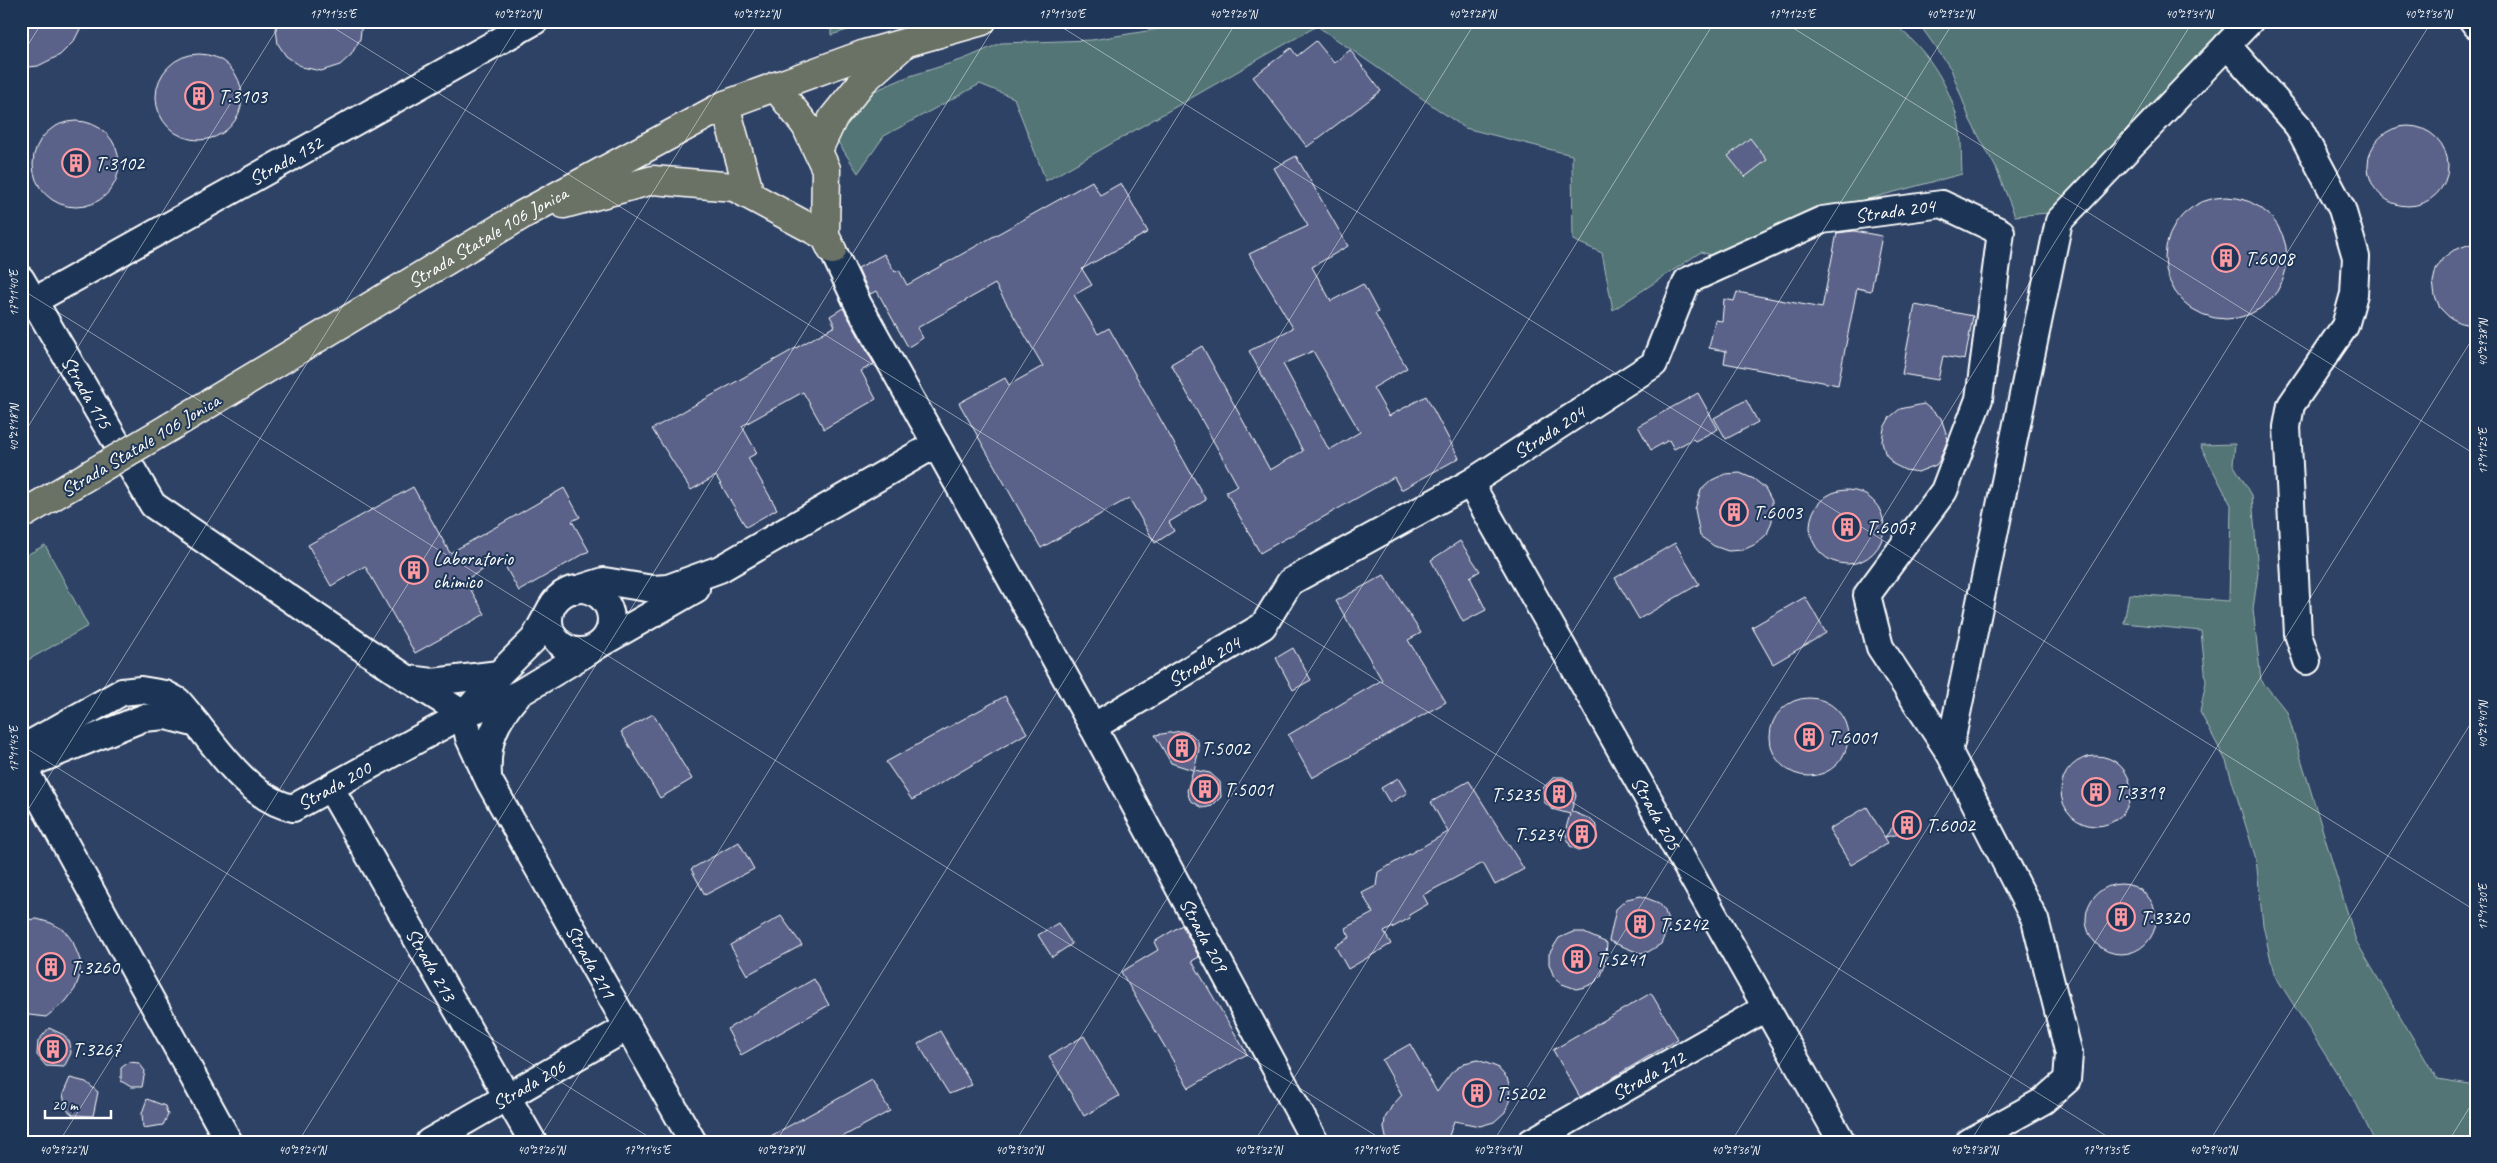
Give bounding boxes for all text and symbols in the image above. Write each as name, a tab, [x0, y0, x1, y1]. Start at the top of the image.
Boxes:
text: 17°11'35"E	[310, 6, 358, 22]
text: 40°29'20"N	[493, 6, 542, 22]
text: 40°29'22"N	[732, 6, 781, 22]
text: 17°11'30"E	[1039, 6, 1087, 22]
text: 40°29'26"N	[1209, 6, 1258, 22]
text: 40°29'28"N	[1448, 6, 1497, 22]
text: 17°11'25"E	[1769, 6, 1817, 22]
text: 40°29'32"N	[1926, 6, 1975, 22]
text: 40°29'34"N	[2165, 6, 2214, 22]
text: 40°29'36"N	[2404, 6, 2453, 22]
building icon: T.3103	[184, 81, 214, 111]
place label: T.3103	[218, 84, 269, 109]
street label: Strada 132	[244, 129, 329, 191]
building icon: T.3102	[61, 148, 91, 178]
place label: T.3102	[95, 151, 146, 176]
street label: Strada Statale 106 Jonica	[403, 180, 574, 294]
street label: Strada 204	[1854, 193, 1939, 228]
building icon: T.6008	[2211, 243, 2241, 273]
place label: T.6008	[2245, 246, 2296, 271]
text: 17°11'40"E	[6, 268, 22, 316]
text: 40°29'38"N	[2475, 318, 2491, 367]
street label: Strada 115	[56, 351, 118, 434]
street label: Strada Statale 106 Jonica	[56, 387, 226, 503]
street label: Strada 204	[1509, 399, 1592, 465]
text: 40°29'18"N	[6, 403, 22, 452]
text: 17°11'25"E	[2475, 426, 2491, 474]
building icon: T.6003	[1719, 497, 1749, 527]
place label: T.6003	[1753, 500, 1804, 525]
building icon: T.6007	[1832, 512, 1862, 542]
place label: T.6007	[1866, 515, 1916, 540]
place label: Laboratorio chimico	[433, 546, 514, 594]
building icon: Laboratorio chimico	[399, 555, 429, 585]
street label: Strada 204	[1163, 629, 1247, 693]
text: 40°29'40"N	[2475, 700, 2491, 749]
building icon: T.6001	[1794, 722, 1824, 752]
text: 17°11'45"E	[6, 724, 22, 772]
place label: T.6001	[1828, 725, 1878, 750]
building icon: T.5002	[1167, 733, 1197, 763]
place label: T.5002	[1201, 736, 1252, 761]
street label: Strada 200	[293, 755, 377, 816]
street label: Strada 205	[1625, 772, 1687, 855]
building icon: T.5001	[1190, 774, 1220, 804]
place label: T.5001	[1224, 777, 1274, 802]
building icon: T.3319	[2081, 777, 2111, 807]
building icon: T.5235	[1544, 779, 1574, 809]
place label: T.3319	[2115, 780, 2166, 805]
place label: T.5235	[1491, 782, 1541, 807]
building icon: T.6002	[1892, 810, 1922, 840]
place label: T.6002	[1926, 813, 1977, 838]
building icon: T.5234	[1567, 819, 1597, 849]
place label: T.5234	[1514, 822, 1565, 847]
text: 17°11'30"E	[2475, 882, 2491, 930]
street label: Strada 209	[1174, 894, 1235, 978]
building icon: T.3320	[2106, 902, 2136, 932]
place label: T.3320	[2140, 905, 2191, 930]
building icon: T.5242	[1625, 909, 1655, 939]
place label: T.5242	[1659, 912, 1710, 937]
street label: Strada 211	[560, 920, 622, 1004]
street label: Strada 213	[400, 923, 463, 1007]
building icon: T.5241	[1562, 944, 1592, 974]
place label: T.5241	[1596, 947, 1646, 972]
building icon: T.3260	[36, 952, 66, 982]
place label: T.3260	[70, 955, 121, 980]
building icon: T.3267	[38, 1034, 68, 1064]
place label: T.3267	[72, 1037, 122, 1062]
street label: Strada 212	[1607, 1044, 1691, 1106]
street label: Strada 206	[488, 1053, 571, 1116]
building icon: T.5202	[1462, 1078, 1492, 1108]
place label: T.5202	[1496, 1081, 1547, 1106]
scale bar	[45, 1088, 111, 1120]
text: 20 m	[52, 1096, 79, 1115]
text: 40°29'22"N	[39, 1142, 88, 1158]
text: 40°29'24"N	[278, 1142, 327, 1158]
text: 40°29'26"N	[517, 1142, 566, 1158]
text: 17°11'45"E	[624, 1142, 672, 1158]
text: 40°29'28"N	[756, 1142, 805, 1158]
text: 40°29'30"N	[995, 1142, 1044, 1158]
text: 40°29'32"N	[1234, 1142, 1283, 1158]
text: 17°11'40"E	[1353, 1142, 1401, 1158]
text: 40°29'34"N	[1473, 1142, 1522, 1158]
text: 40°29'36"N	[1711, 1142, 1760, 1158]
text: 40°29'38"N	[1950, 1142, 1999, 1158]
text: 17°11'35"E	[2083, 1142, 2131, 1158]
text: 40°29'40"N	[2189, 1142, 2238, 1158]

